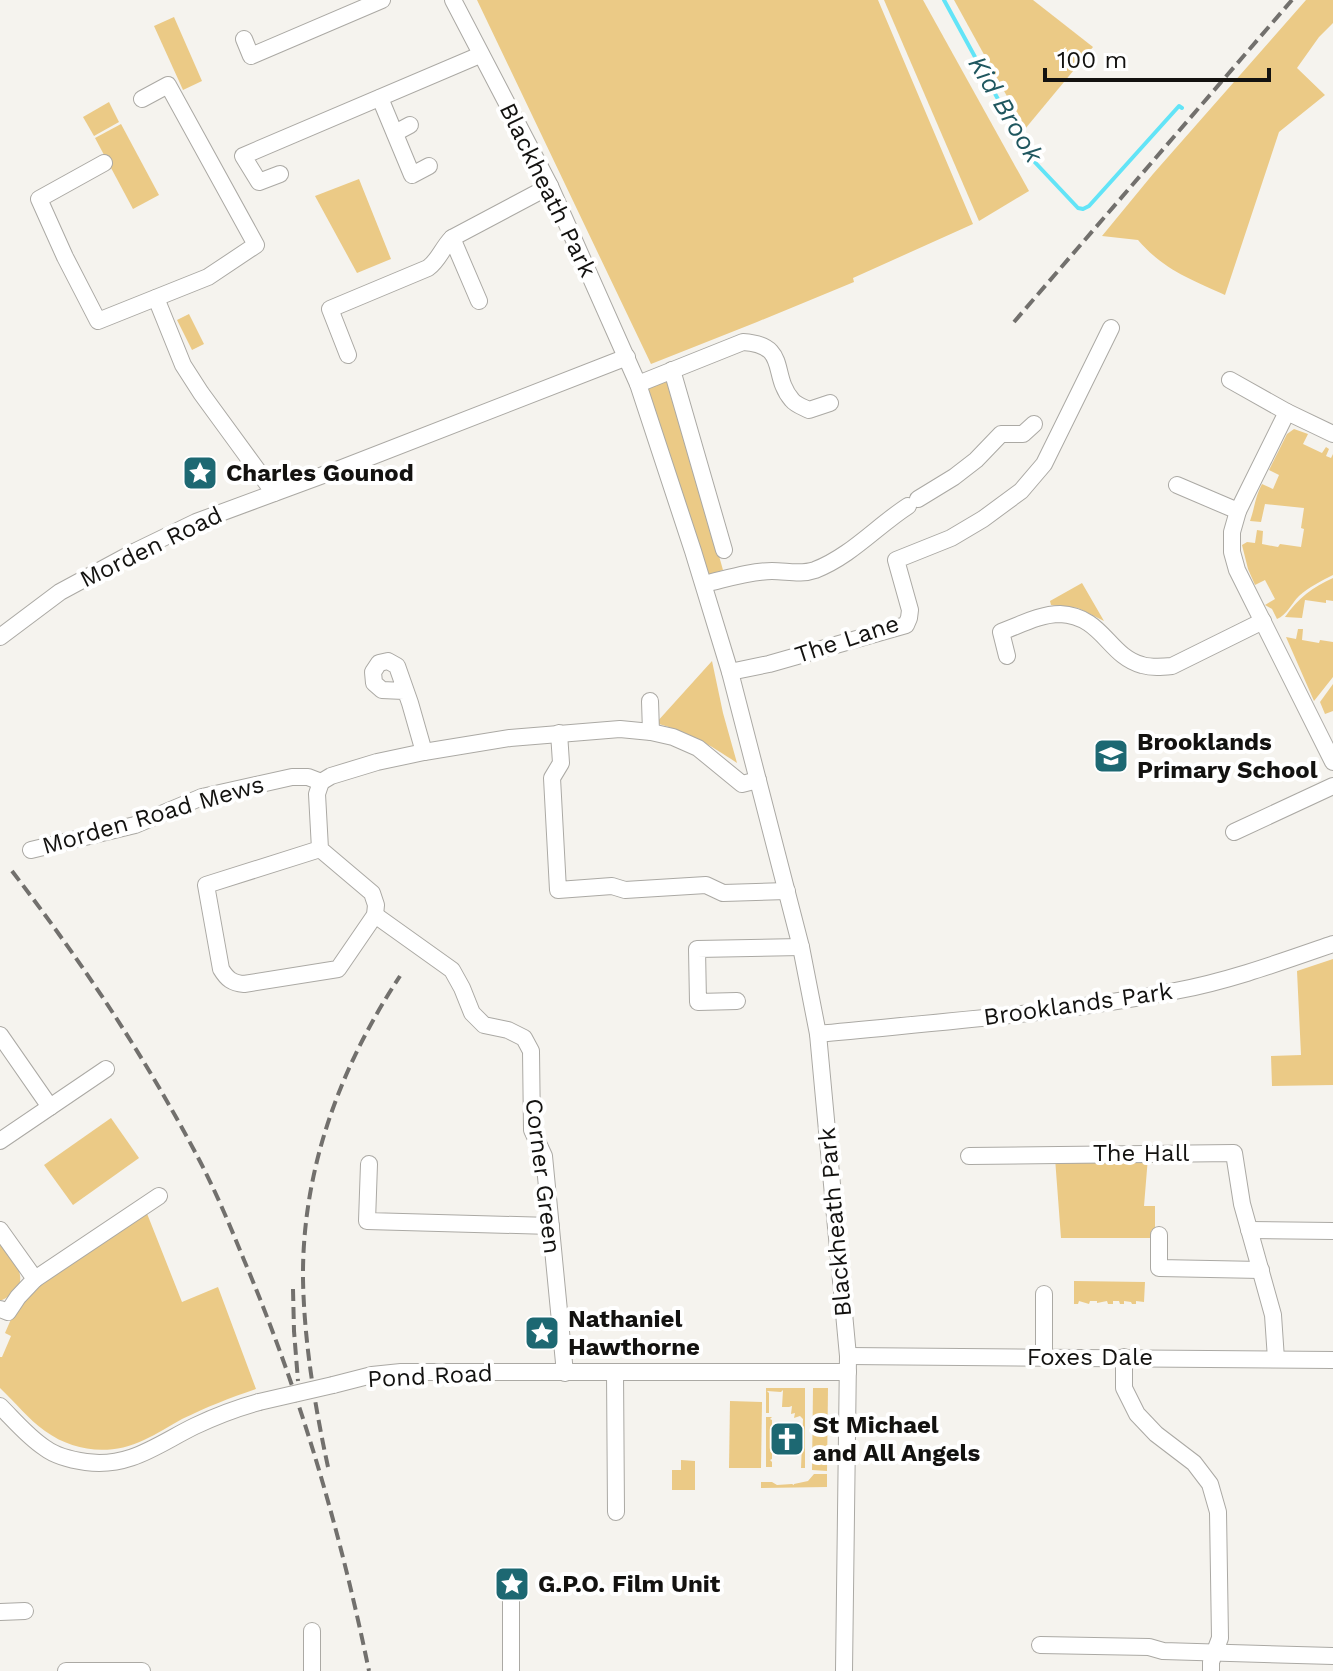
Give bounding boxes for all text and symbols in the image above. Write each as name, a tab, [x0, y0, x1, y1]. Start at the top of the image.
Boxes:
scale bar	[1045, 32, 1269, 82]
text: 100 m	[1057, 46, 1127, 74]
water label: Kid Brook	[962, 50, 1050, 169]
street label: Blackheath Park	[494, 98, 602, 282]
place icon: Charles Gounod	[181, 454, 219, 492]
place label: Charles Gounod	[226, 459, 414, 487]
street label: Morden Road	[75, 501, 227, 593]
street label: The Lane	[792, 609, 902, 669]
place label: Brooklands Primary School	[1137, 728, 1318, 784]
school or university icon: Brooklands Primary School	[1092, 737, 1130, 775]
street label: Morden Road Mews	[39, 770, 267, 860]
street label: Brooklands Park	[982, 977, 1175, 1031]
street label: Corner Green	[520, 1097, 566, 1255]
street label: Blackheath Park	[813, 1126, 857, 1318]
street label: The Hall	[1093, 1139, 1190, 1167]
place label: Nathaniel Hawthorne	[568, 1305, 700, 1361]
place icon: Nathaniel Hawthorne	[523, 1314, 561, 1352]
street label: Foxes Dale	[1027, 1343, 1153, 1371]
street label: Pond Road	[367, 1359, 493, 1393]
place label: St Michael and All Angels	[813, 1411, 980, 1467]
church icon: St Michael and All Angels	[768, 1420, 806, 1458]
place icon: G.P.O. Film Unit	[493, 1565, 531, 1603]
place label: G.P.O. Film Unit	[538, 1570, 721, 1598]

